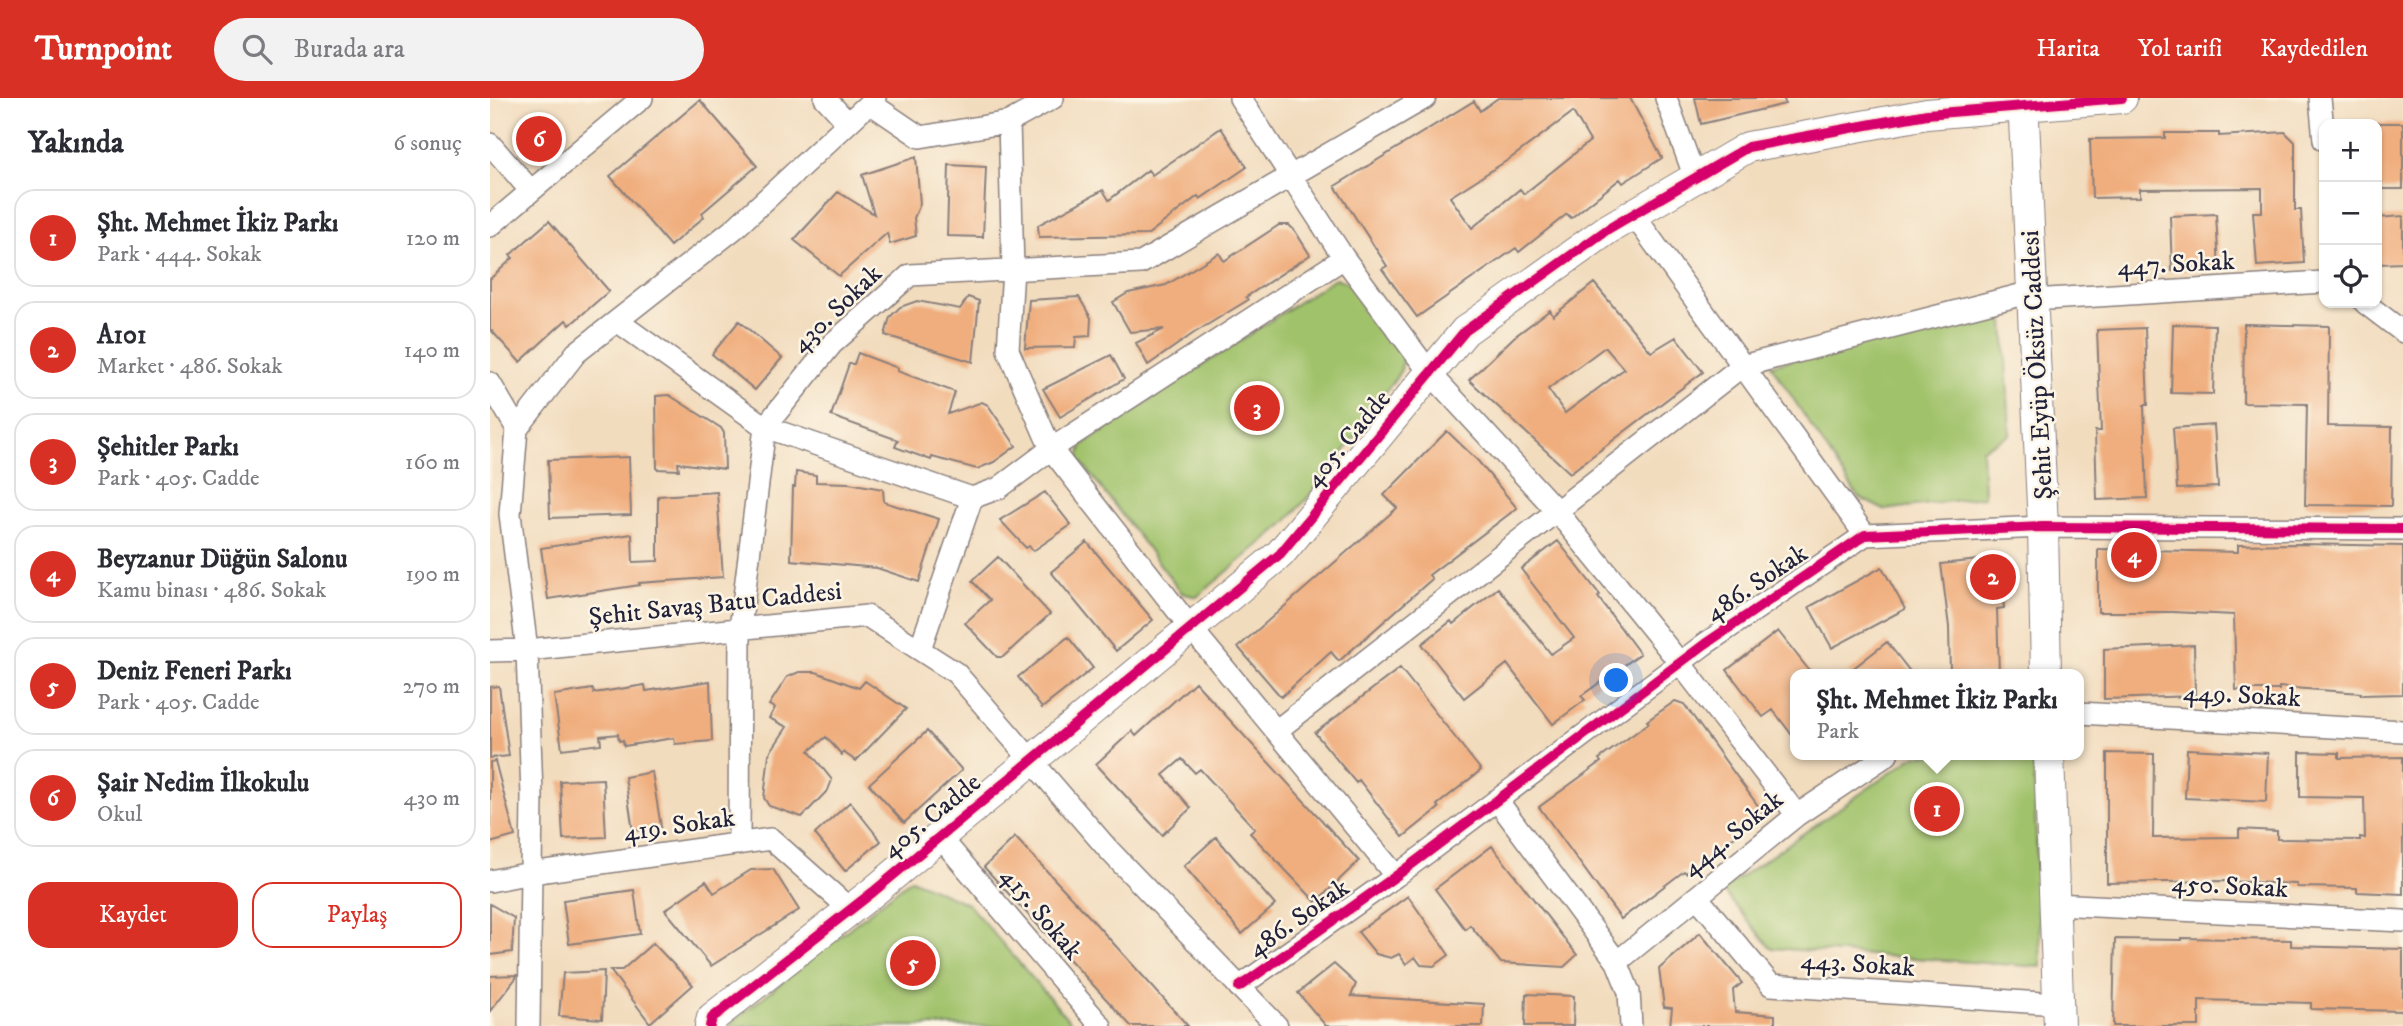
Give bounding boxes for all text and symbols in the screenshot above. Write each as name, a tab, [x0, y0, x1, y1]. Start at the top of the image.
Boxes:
search box	[214, 18, 704, 81]
text: Turnpoint	[35, 29, 172, 70]
icon: search	[238, 30, 276, 68]
text: Burada ara	[294, 33, 405, 66]
text: Harita	[2036, 34, 2100, 64]
text: Yol tarifi	[2138, 34, 2222, 64]
text: Kaydedilen	[2260, 34, 2368, 64]
pin: 6	[516, 113, 562, 165]
map controls	[2319, 119, 2382, 308]
button: +	[2319, 119, 2382, 182]
text: Yakında	[28, 125, 124, 162]
text: 6 sonuç	[393, 129, 462, 158]
button: −	[2319, 182, 2382, 245]
text: Şht. Mehmet İkiz Parkı	[97, 207, 339, 240]
text: 1	[49, 224, 57, 253]
text: 120 m	[406, 224, 460, 253]
street label: Şehit Eyüp Öksüz Caddesi	[2014, 229, 2061, 500]
text: Park · 444. Sokak	[97, 240, 262, 269]
street label: 447. Sokak	[2117, 245, 2236, 284]
button: locate	[2319, 245, 2382, 308]
street label: 430. Sokak	[785, 258, 889, 360]
text: A101	[97, 319, 146, 352]
text: 2	[47, 336, 59, 365]
text: 140 m	[404, 336, 460, 365]
text: Market · 486. Sokak	[97, 352, 283, 381]
pin: 3	[1234, 382, 1280, 434]
street label: 405. Cadde	[1298, 383, 1399, 495]
text: Şehitler Parkı	[97, 431, 239, 464]
text: 3	[49, 448, 57, 477]
text: 160 m	[405, 448, 460, 477]
text: Park · 405. Cadde	[97, 464, 260, 493]
pin: 4	[2111, 529, 2157, 581]
street label: 486. Sokak	[1699, 537, 1814, 629]
text: Beyzanur Düğün Salonu	[97, 543, 348, 576]
pin: 2	[1970, 551, 2016, 603]
text: 4	[46, 560, 60, 589]
text: 190 m	[406, 560, 460, 589]
street label: Şehit Savaş Batu Caddesi	[587, 575, 843, 634]
text: Kamu binası · 486. Sokak	[97, 576, 326, 605]
text: Deniz Feneri Parkı	[97, 655, 292, 688]
your location	[1599, 663, 1633, 697]
popup	[1790, 669, 2084, 760]
text: 5	[47, 672, 59, 701]
text: 270 m	[403, 672, 460, 701]
street label: 449. Sokak	[2182, 676, 2302, 715]
text: Şht. Mehmet İkiz Parkı	[1816, 684, 2058, 717]
text: Park · 405. Cadde	[97, 688, 260, 717]
text: Park	[1816, 717, 1859, 746]
street label: 405. Cadde	[876, 766, 988, 866]
text: Şair Nedim İlkokulu	[97, 767, 309, 800]
street label: 444. Sokak	[1676, 783, 1790, 885]
pin: 1	[1914, 783, 1960, 835]
text: 6	[47, 784, 59, 813]
text: 430 m	[404, 784, 460, 813]
text: Okul	[97, 800, 142, 829]
street label: 419. Sokak	[621, 801, 737, 850]
street label: 415. Sokak	[992, 861, 1089, 967]
street label: 450. Sokak	[2171, 867, 2289, 906]
street label: 486. Sokak	[1242, 871, 1356, 965]
button: Kaydet	[28, 882, 238, 948]
button: Paylaş	[252, 882, 462, 948]
pin: 5	[890, 937, 936, 989]
street label: 443. Sokak	[1800, 944, 1916, 985]

